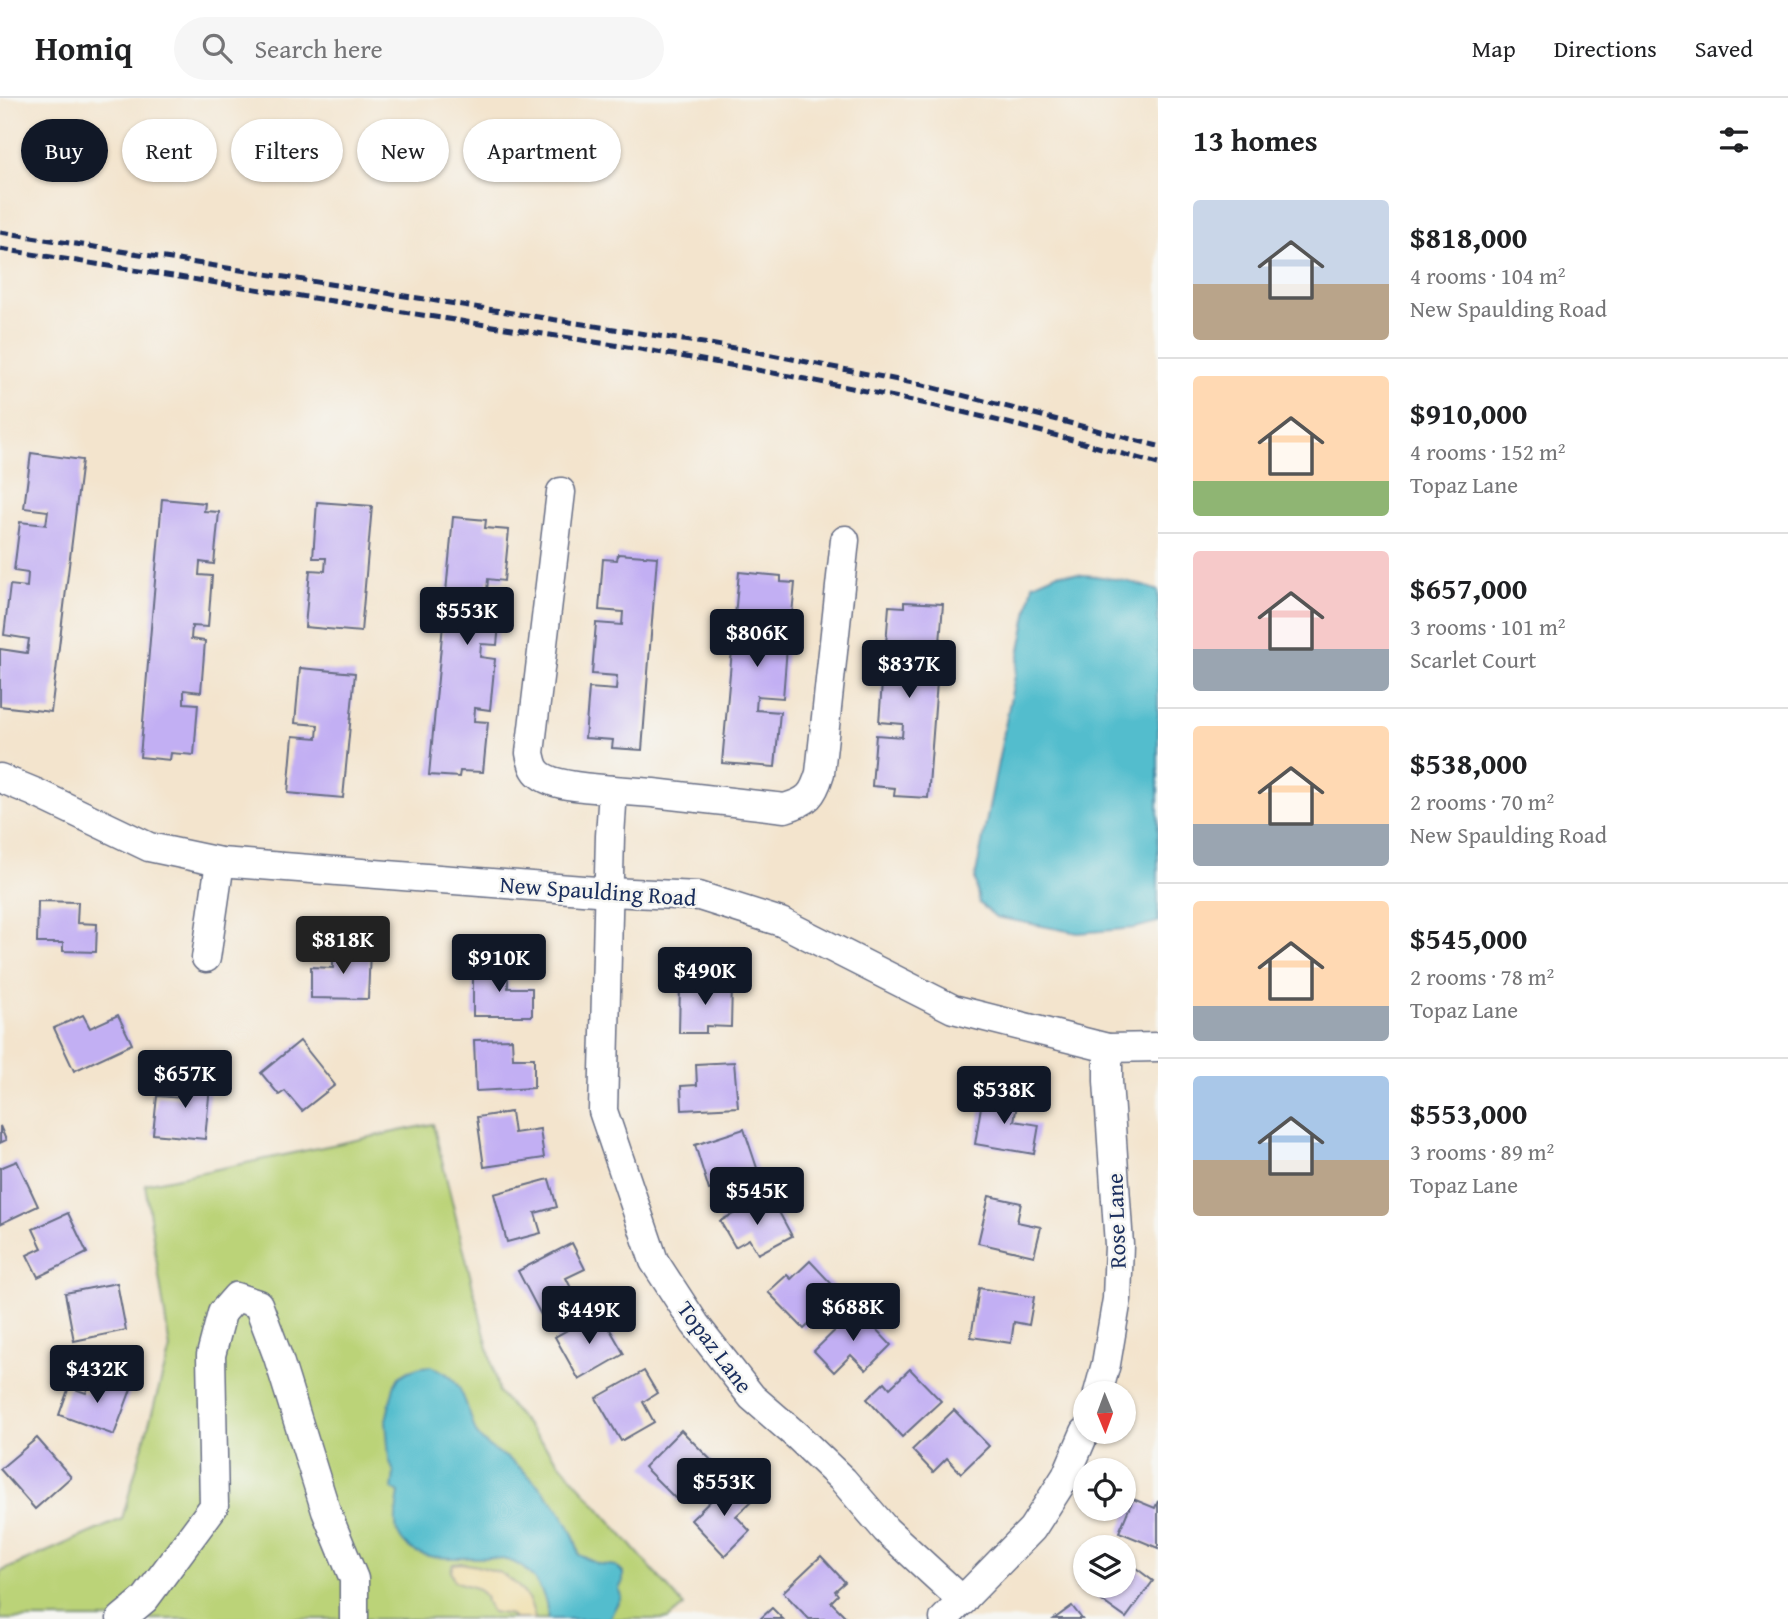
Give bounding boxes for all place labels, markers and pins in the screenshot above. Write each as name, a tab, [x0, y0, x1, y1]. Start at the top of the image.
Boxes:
pin: $553K	[418, 588, 516, 647]
pin: $806K	[708, 610, 806, 669]
pin: $837K	[860, 640, 958, 700]
pin: $818K	[294, 916, 392, 976]
pin: $910K	[450, 934, 548, 994]
pin: $490K	[656, 948, 754, 1007]
pin: $657K	[136, 1051, 234, 1110]
pin: $538K	[955, 1066, 1053, 1126]
pin: $545K	[708, 1168, 806, 1227]
pin: $688K	[804, 1284, 902, 1343]
pin: $449K	[540, 1286, 638, 1346]
pin: $432K	[48, 1346, 146, 1405]
pin: $553K	[675, 1458, 773, 1518]

